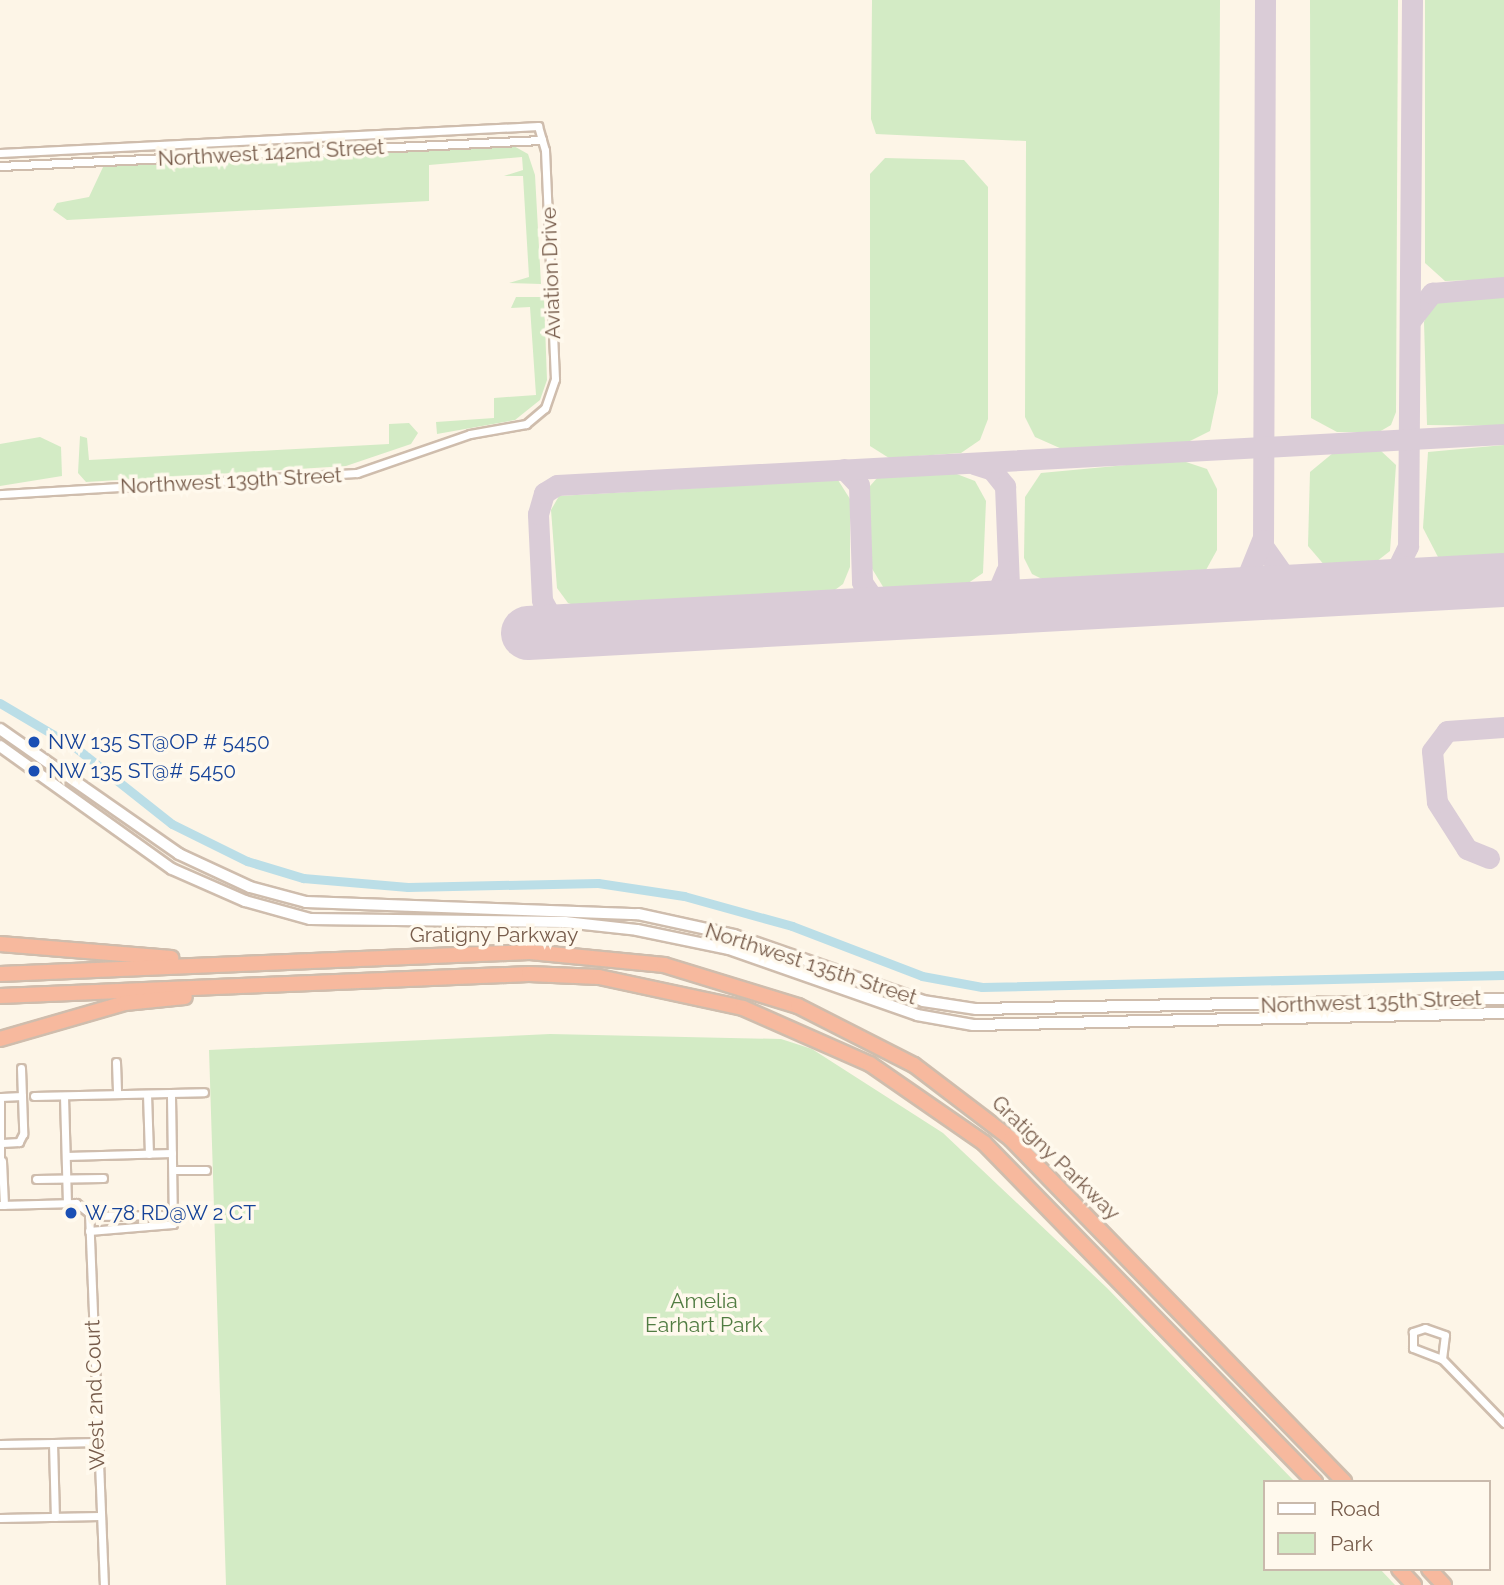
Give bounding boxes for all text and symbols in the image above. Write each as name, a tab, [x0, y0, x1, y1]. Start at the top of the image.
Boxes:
street label: Northwest 142nd Street	[157, 134, 385, 172]
street label: Aviation Drive	[536, 206, 566, 340]
street label: Northwest 139th Street	[120, 463, 342, 499]
place label: NW 135 ST@OP # 5450	[48, 729, 271, 755]
marker: NW 135 ST@OP # 5450	[26, 734, 42, 750]
place label: NW 135 ST@# 5450	[48, 758, 237, 784]
marker: NW 135 ST@# 5450	[26, 763, 42, 779]
street label: Northwest 135th Street	[702, 918, 920, 1010]
street label: Gratigny Parkway	[409, 922, 579, 948]
street label: Northwest 135th Street	[1260, 986, 1482, 1018]
street label: Gratigny Parkway	[986, 1090, 1126, 1226]
place label: W 78 RD@W 2 CT	[85, 1200, 257, 1226]
marker: W 78 RD@W 2 CT	[63, 1205, 79, 1221]
park label: Amelia Earhart Park	[645, 1288, 763, 1338]
street label: West 2nd Court	[80, 1319, 110, 1471]
legend	[1262, 1480, 1490, 1571]
text: Road	[1330, 1496, 1380, 1521]
text: Park	[1330, 1531, 1373, 1556]

